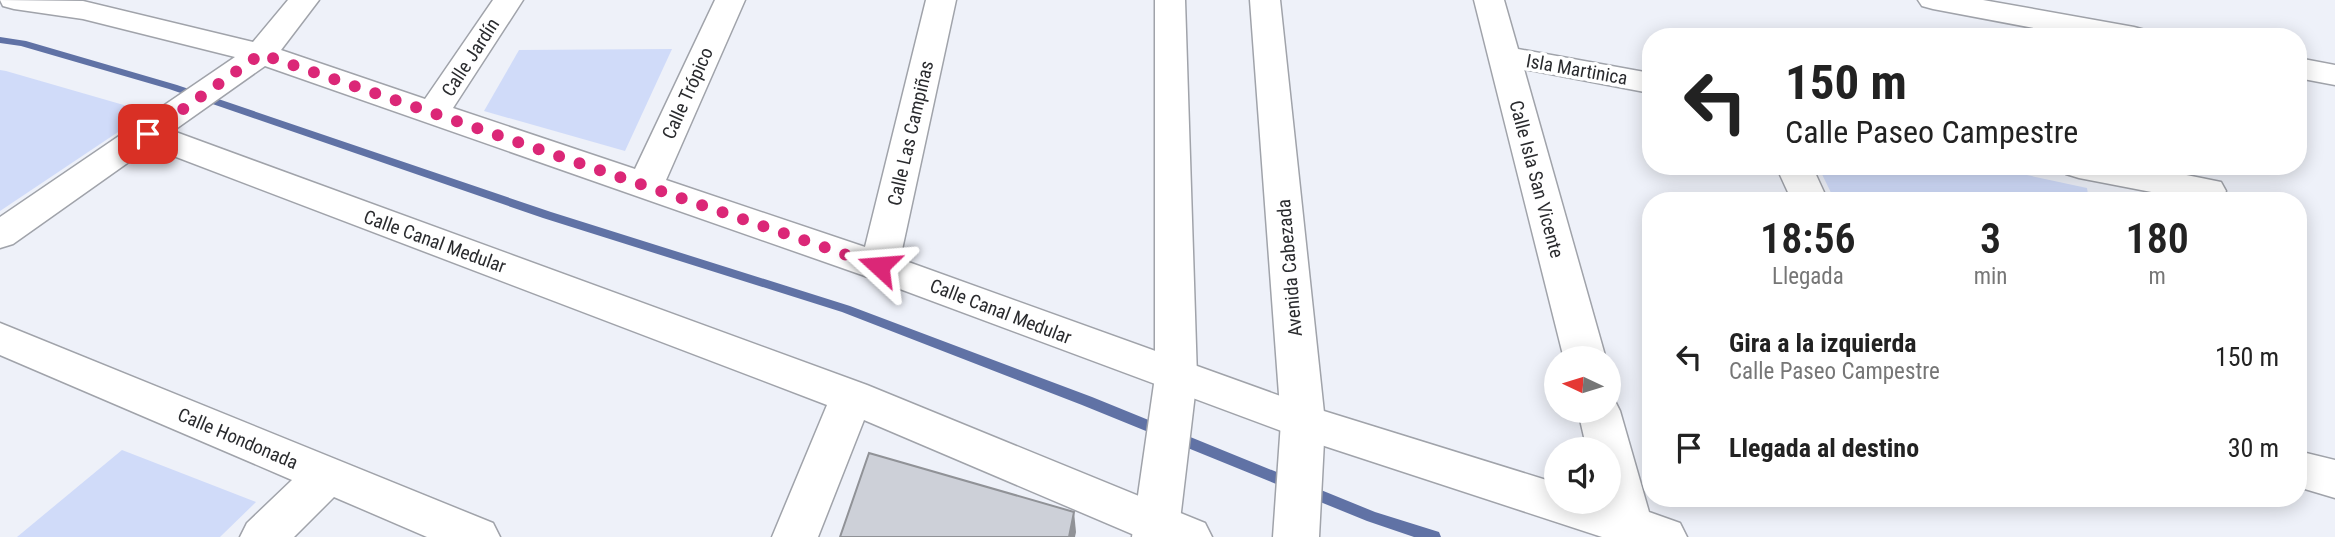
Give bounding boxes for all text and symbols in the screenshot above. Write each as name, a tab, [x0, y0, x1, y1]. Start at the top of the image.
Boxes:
street label: Calle Jardín	[437, 14, 504, 101]
street label: Calle Trópico	[657, 44, 718, 143]
street label: Isla Martinica	[1525, 49, 1629, 90]
text: 150 m	[1785, 54, 1907, 111]
icon: left	[1670, 56, 1761, 147]
street label: Calle Las Campiñas	[883, 58, 938, 208]
street label: Calle Isla San Vicente	[1504, 98, 1569, 260]
pin	[118, 104, 178, 164]
text: Calle Paseo Campestre	[1785, 113, 2078, 151]
icon: arrive	[129, 115, 167, 153]
street label: Avenida Cabezada	[1272, 198, 1307, 338]
street label: Calle Canal Medular	[360, 205, 509, 278]
text: 18:56	[1760, 214, 1856, 263]
text: 3	[1980, 214, 2001, 263]
text: 180	[2126, 214, 2189, 263]
position arrow	[842, 229, 916, 303]
text: Llegada	[1772, 263, 1844, 290]
text: min	[1974, 263, 2007, 290]
text: m	[2149, 263, 2166, 290]
street label: Calle Canal Medular	[927, 274, 1075, 349]
text: Gira a la izquierda	[1729, 328, 1917, 358]
icon: left	[1670, 338, 1708, 376]
text: 150 m	[2215, 342, 2279, 372]
north arrow	[1544, 346, 1620, 424]
map controls	[1544, 346, 1621, 514]
text: Calle Paseo Campestre	[1729, 358, 1940, 385]
street label: Calle Hondonada	[174, 403, 301, 474]
icon: arrive	[1670, 429, 1708, 467]
text: Llegada al destino	[1729, 433, 1919, 463]
text: 30 m	[2228, 433, 2279, 463]
button: sound	[1544, 437, 1621, 514]

